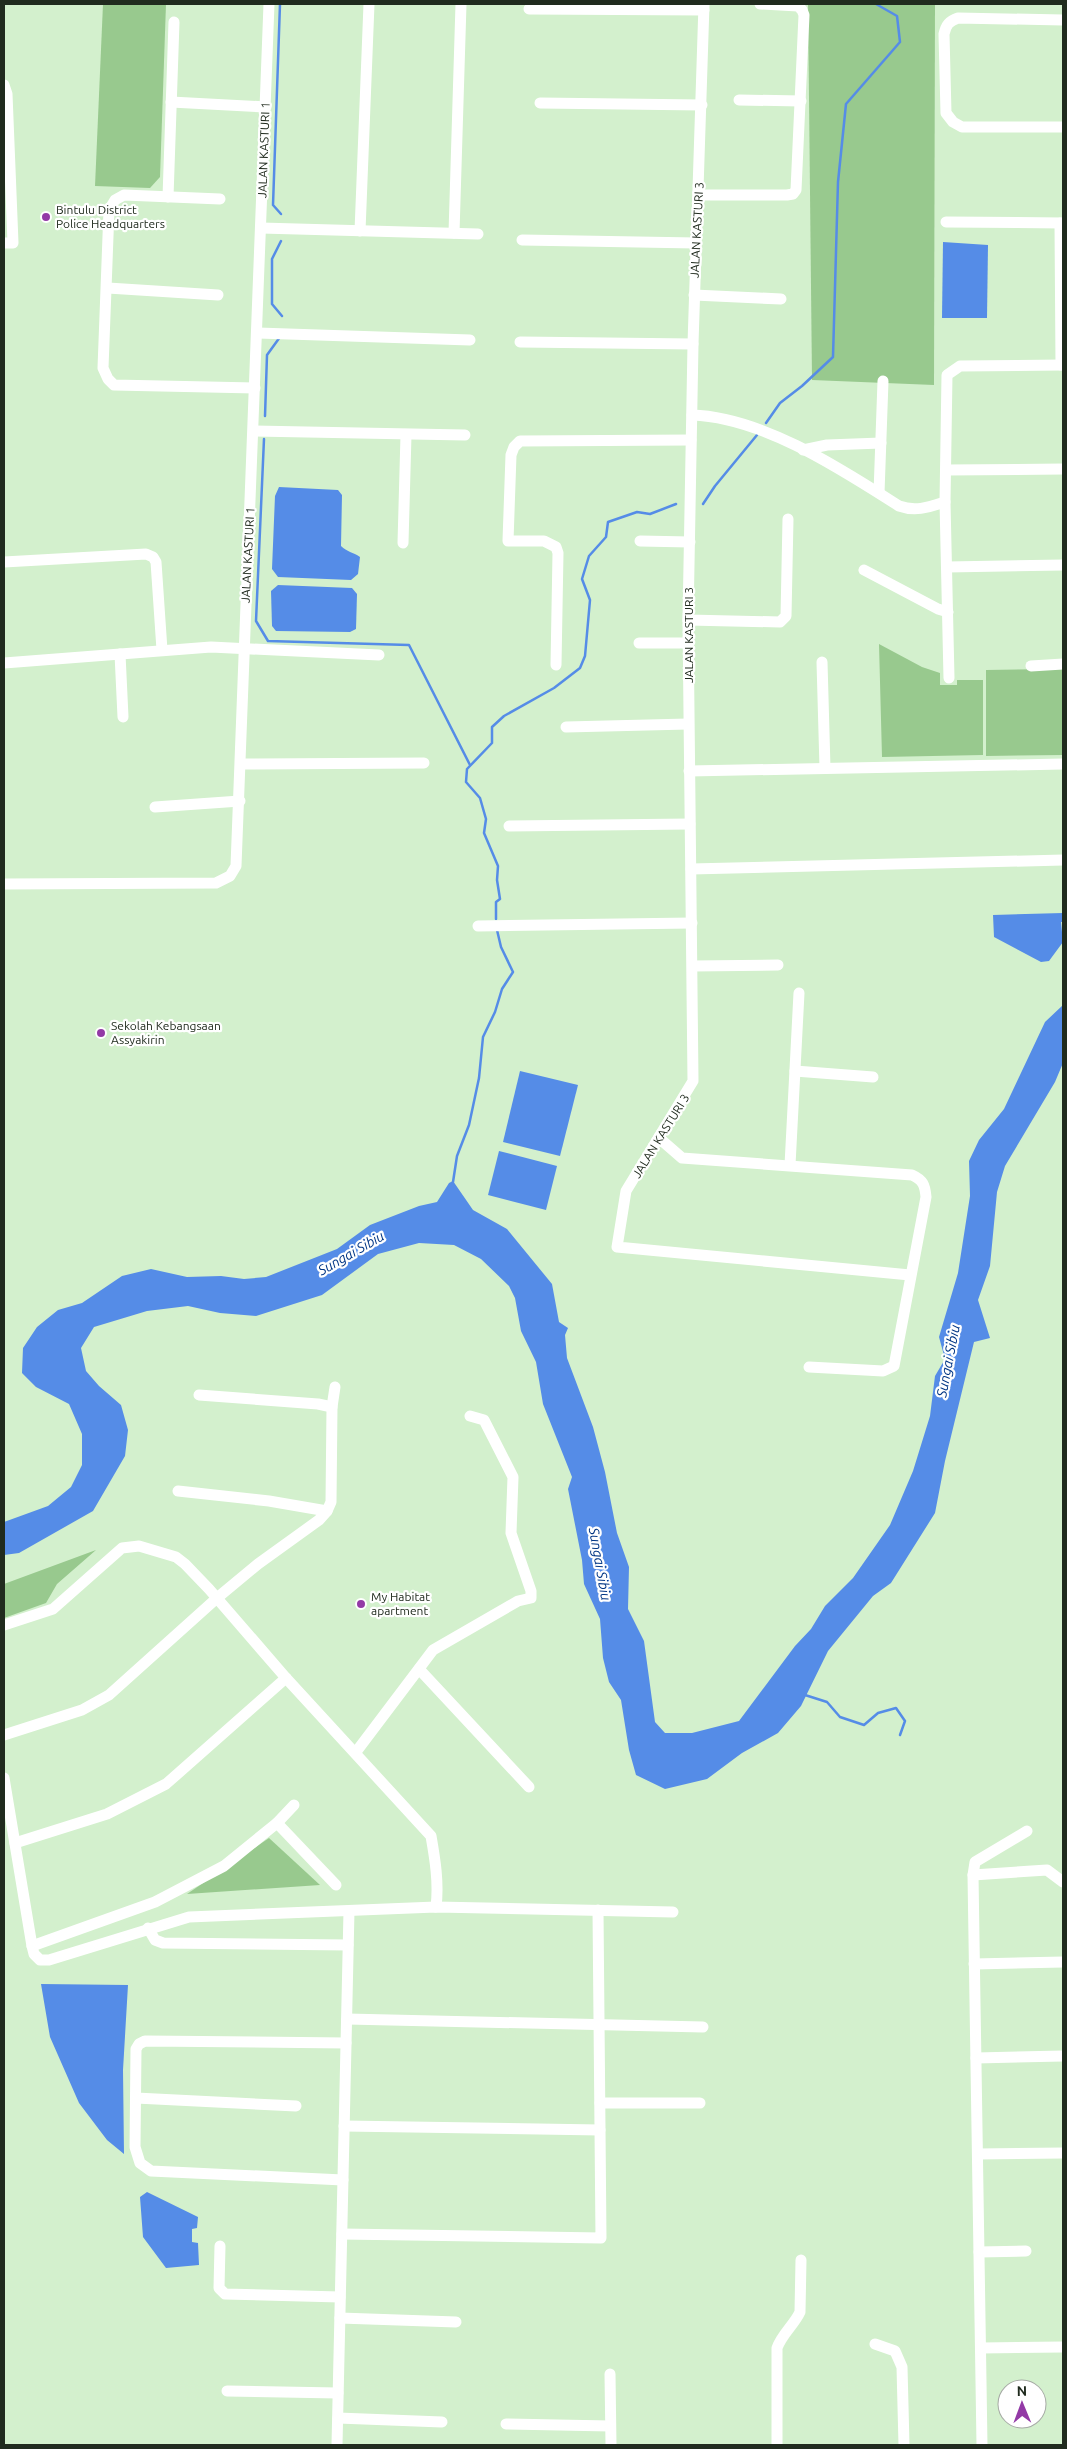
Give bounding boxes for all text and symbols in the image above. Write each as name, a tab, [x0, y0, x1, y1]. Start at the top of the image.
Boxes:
street label: JALAN KASTURI 1	[255, 102, 272, 198]
street label: JALAN KASTURI 3	[687, 182, 706, 278]
place label: Bintulu District Police Headquarters	[56, 203, 165, 230]
marker: Bintulu District Police Headquarters	[40, 211, 52, 223]
street label: JALAN KASTURI 1	[238, 507, 257, 603]
street label: JALAN KASTURI 3	[682, 587, 695, 683]
place label: Sekolah Kebangsaan Assyakirin	[111, 1019, 221, 1046]
marker: Sekolah Kebangsaan Assyakirin	[95, 1027, 107, 1039]
street label: JALAN KASTURI 3	[630, 1092, 692, 1180]
water label: Sungai Sibiu	[314, 1227, 387, 1279]
water label: Sungai Sibiu	[933, 1323, 963, 1400]
water label: Sungai Sibiu	[586, 1525, 614, 1602]
place label: My Habitat apartment	[371, 1590, 430, 1617]
marker: My Habitat apartment	[355, 1598, 367, 1610]
north arrow	[997, 2379, 1047, 2429]
text: N	[1016, 2383, 1027, 2399]

